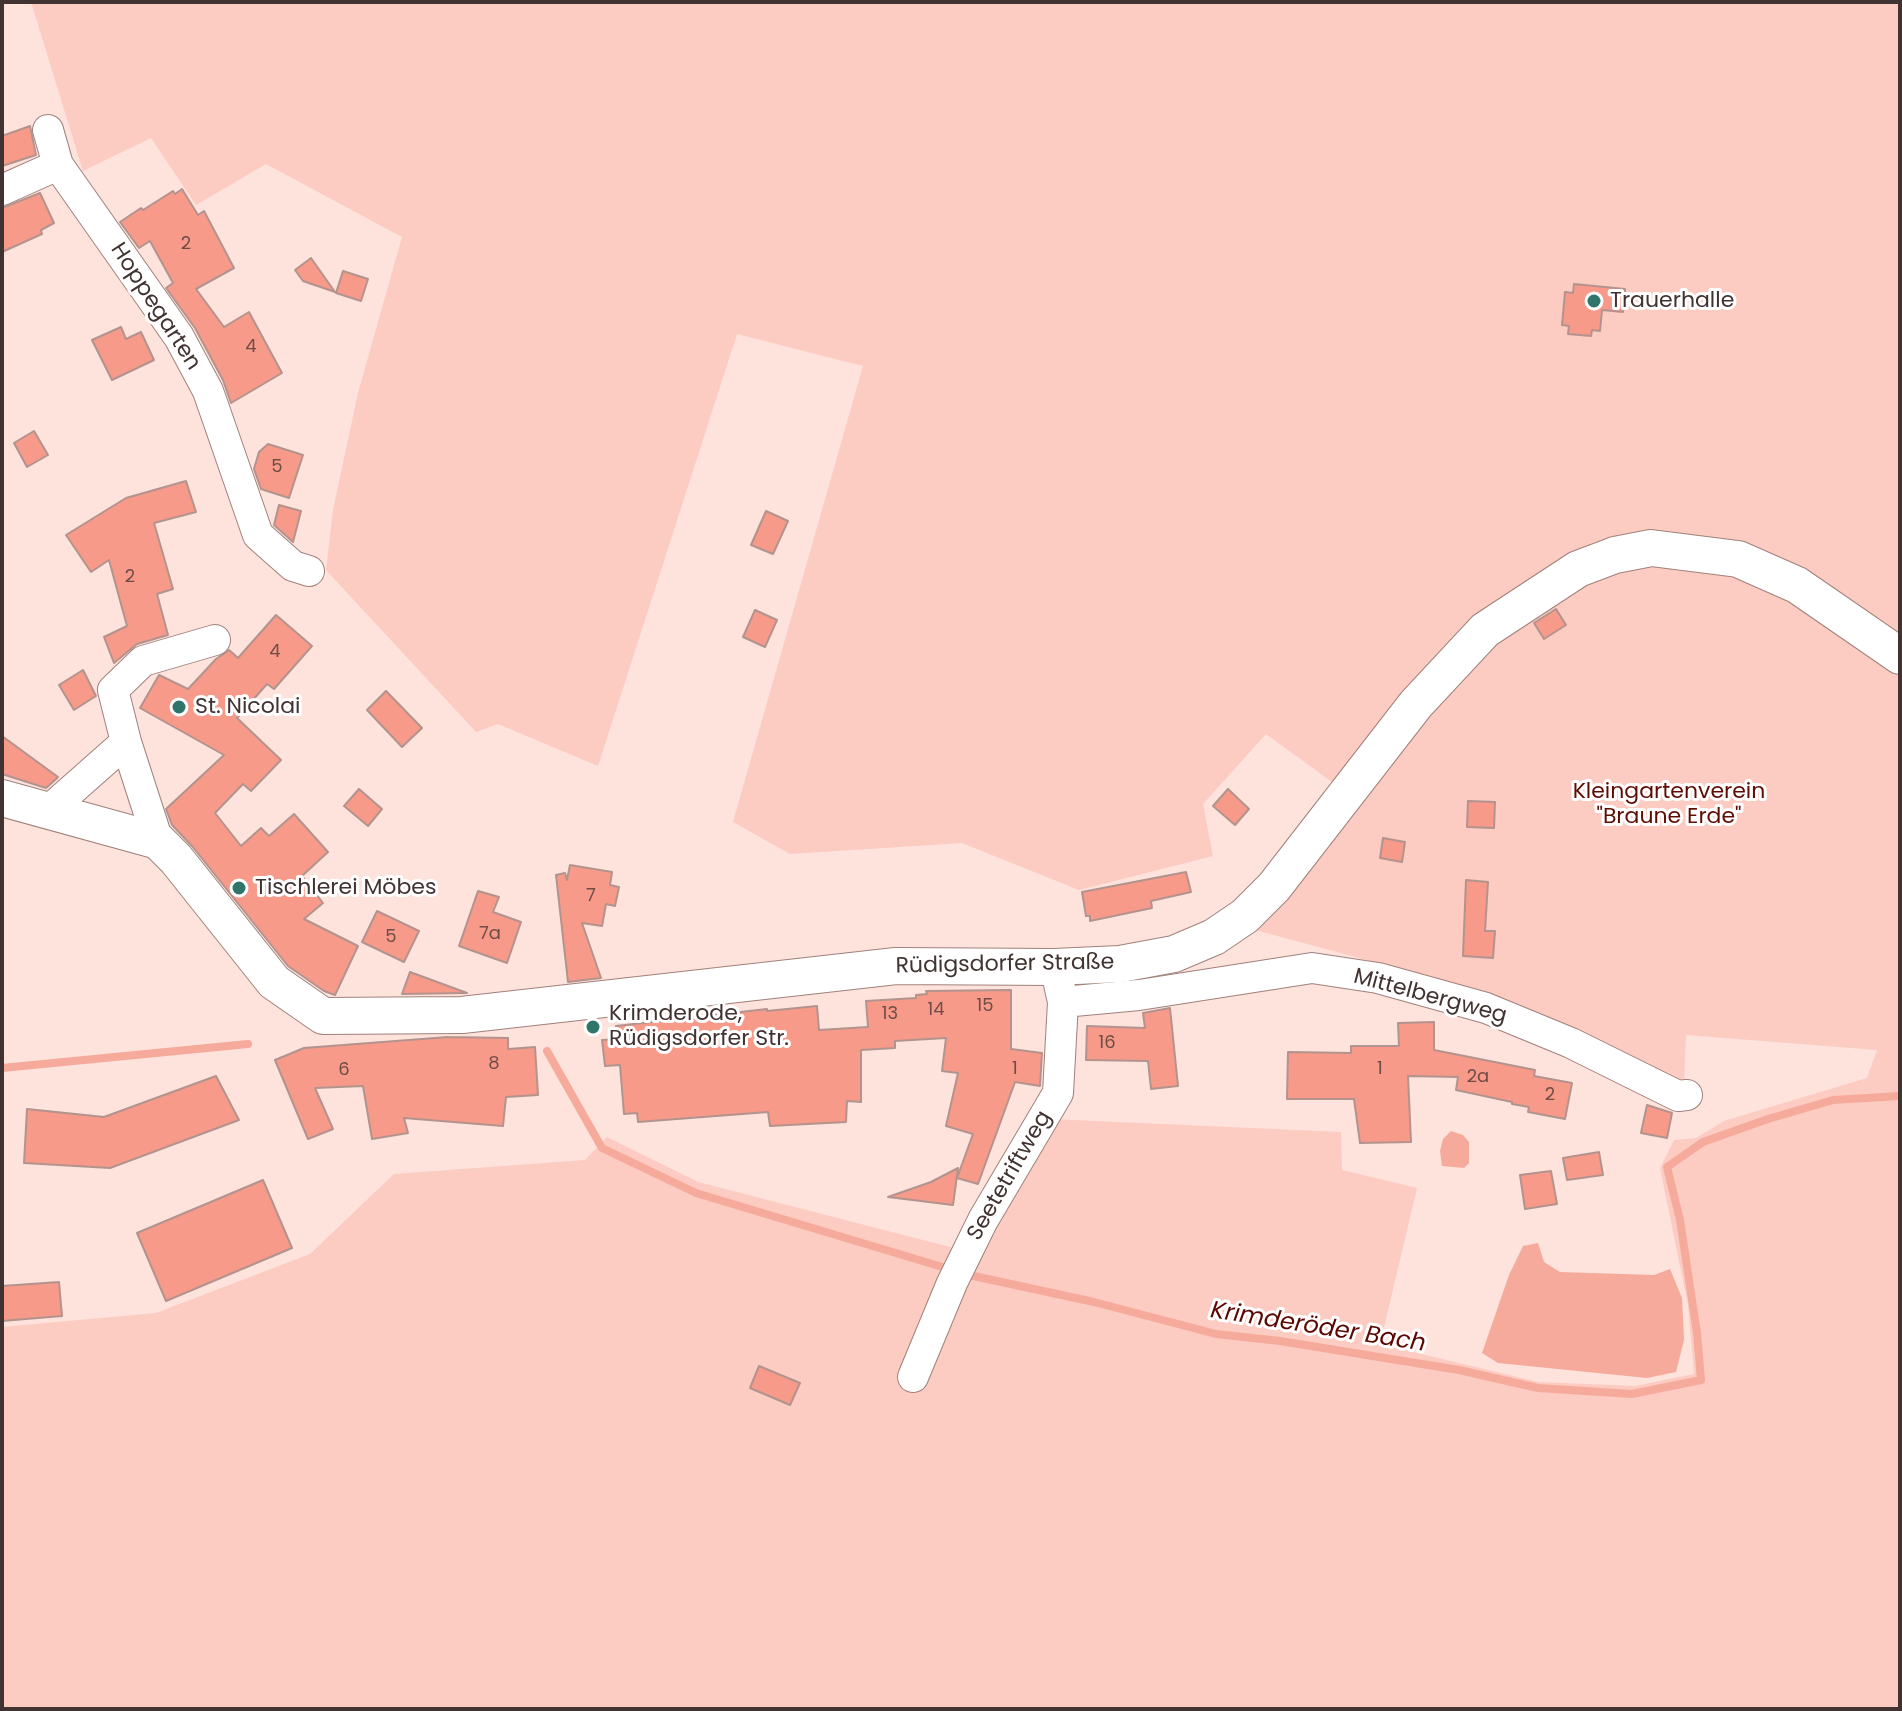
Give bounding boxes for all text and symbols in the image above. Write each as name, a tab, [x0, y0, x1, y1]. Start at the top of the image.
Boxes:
house number: 2	[181, 233, 191, 255]
street label: Hoppegarten	[104, 238, 206, 376]
place label: Trauerhalle	[1610, 288, 1734, 314]
marker: Trauerhalle	[1585, 292, 1603, 310]
house number: 4	[245, 336, 257, 358]
house number: 5	[271, 456, 283, 478]
house number: 2	[125, 566, 135, 588]
house number: 4	[269, 641, 281, 663]
place label: St. Nicolai	[195, 694, 300, 720]
marker: St. Nicolai	[170, 698, 188, 716]
park label: Kleingartenverein "Braune Erde"	[1573, 779, 1765, 830]
place label: Tischlerei Möbes	[255, 875, 436, 901]
marker: Tischlerei Möbes	[230, 879, 248, 897]
house number: 7	[586, 885, 596, 907]
house number: 7a	[479, 923, 501, 945]
house number: 5	[385, 926, 397, 948]
street label: Rüdigsdorfer Straße	[895, 950, 1115, 980]
street label: Mittelbergweg	[1350, 964, 1510, 1030]
house number: 15	[976, 995, 994, 1017]
house number: 14	[927, 999, 945, 1021]
place label: Krimderode, Rüdigsdorfer Str.	[609, 1001, 789, 1052]
house number: 13	[882, 1003, 898, 1025]
marker: Krimderode, Rüdigsdorfer Str.	[584, 1018, 602, 1036]
house number: 16	[1098, 1032, 1116, 1054]
house number: 8	[488, 1053, 500, 1075]
house number: 1	[1012, 1058, 1018, 1080]
house number: 1	[1377, 1058, 1383, 1080]
house number: 6	[338, 1059, 350, 1081]
house number: 2a	[1467, 1066, 1489, 1088]
house number: 2	[1545, 1084, 1555, 1106]
street label: Seetetriftweg	[962, 1106, 1058, 1246]
water label: Krimderöder Bach	[1208, 1297, 1428, 1359]

